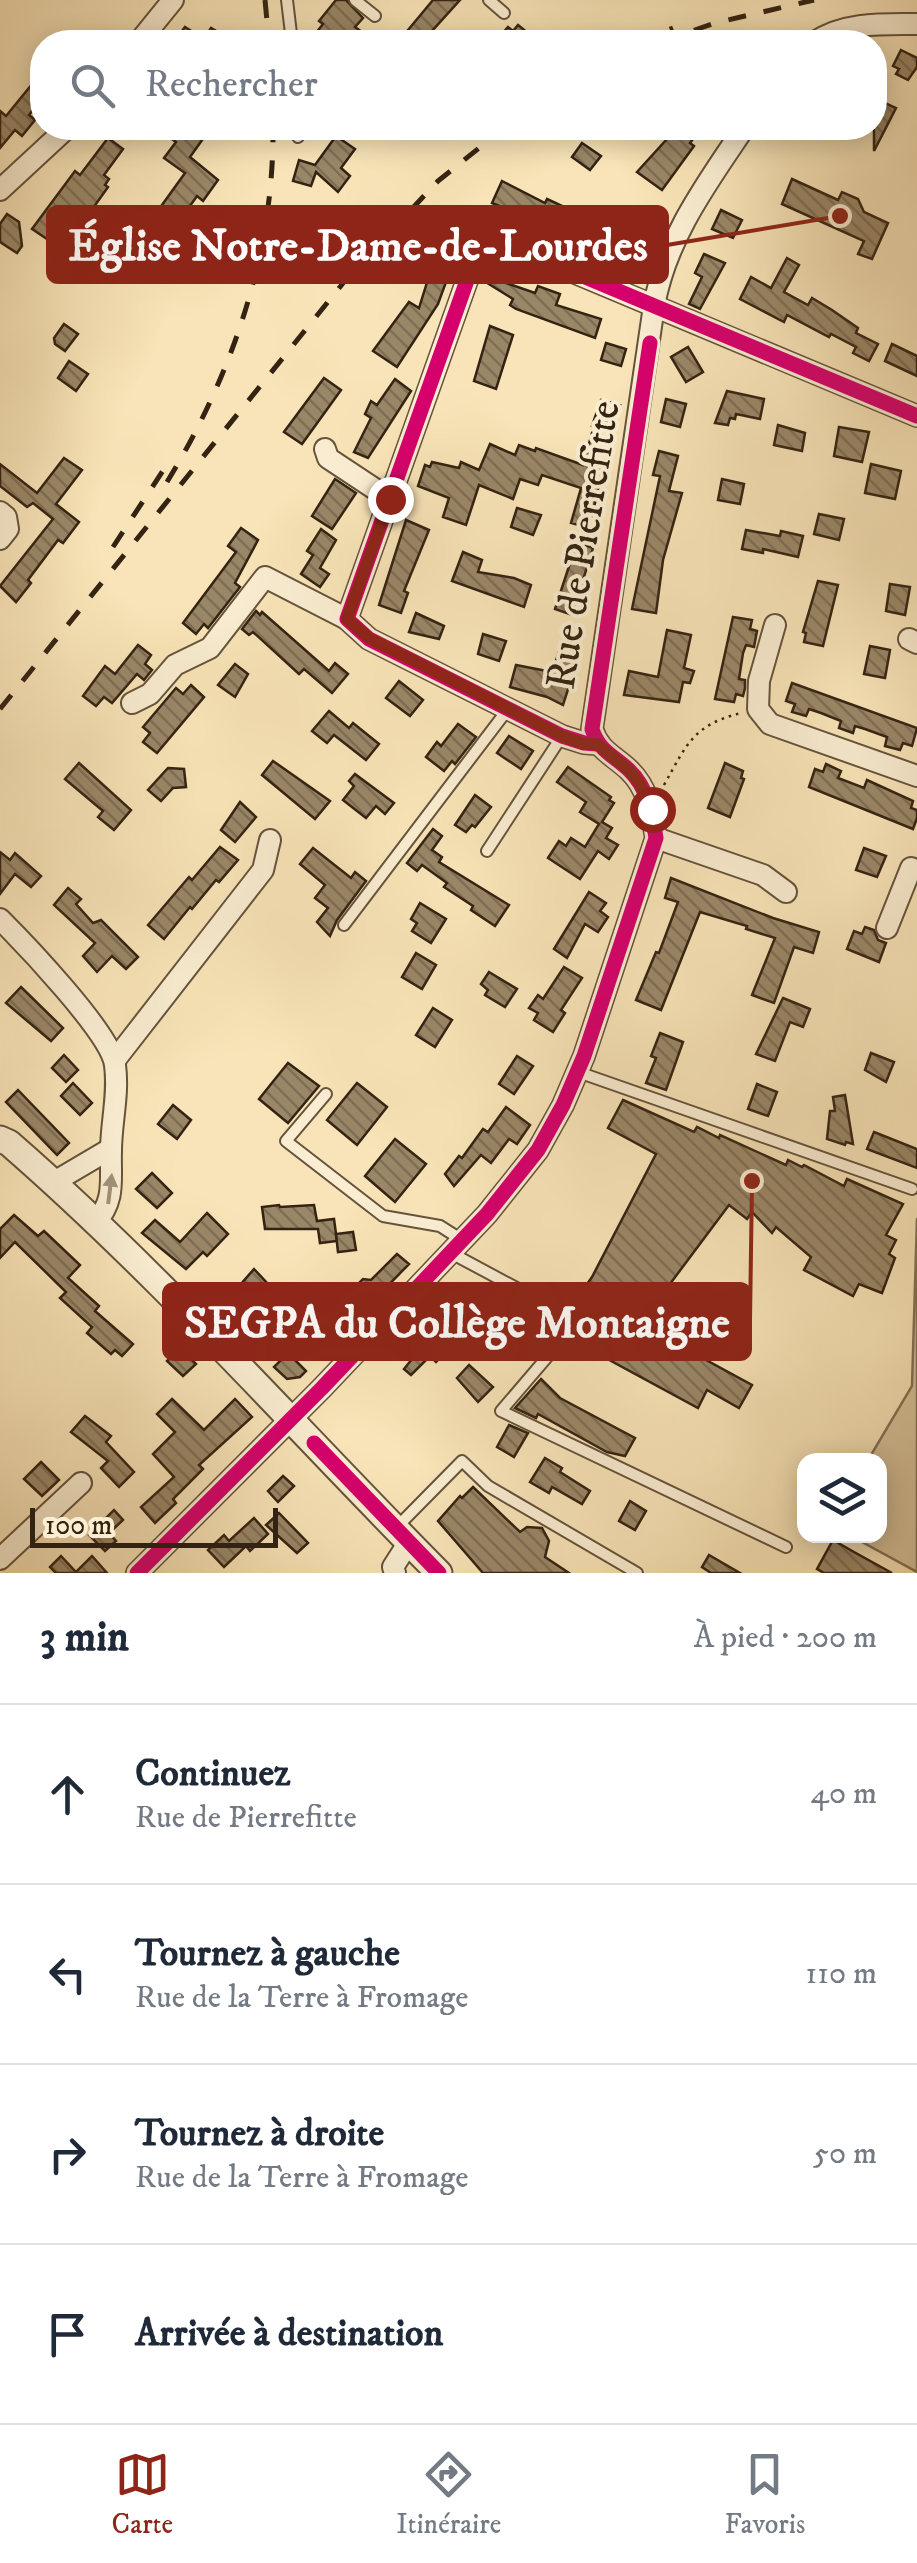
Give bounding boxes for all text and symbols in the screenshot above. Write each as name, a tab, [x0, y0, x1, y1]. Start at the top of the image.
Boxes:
search box	[30, 30, 887, 140]
icon: search	[65, 58, 120, 113]
text: Rechercher	[145, 61, 318, 109]
callout: Église Notre-Dame-de-Lourdes	[48, 207, 667, 282]
text: Église Notre-Dame-de-Lourdes	[68, 218, 648, 275]
street label: Rue de Pierrefitte	[536, 397, 632, 693]
route end	[368, 477, 414, 523]
route start	[630, 787, 676, 833]
one-way arrow	[102, 1172, 118, 1204]
callout: SEGPA du Collège Montaigne	[164, 1284, 750, 1359]
text: SEGPA du Collège Montaigne	[184, 1296, 730, 1352]
map controls	[797, 1453, 887, 1543]
button: layers	[797, 1453, 887, 1543]
scale bar	[30, 1503, 278, 1548]
text: 100 m	[45, 1508, 112, 1543]
text: 3 min	[40, 1612, 129, 1664]
text: À pied · 200 m	[694, 1618, 877, 1658]
text: Continuez	[135, 1750, 291, 1798]
icon: ahead	[40, 1767, 95, 1822]
text: 40 m	[810, 1774, 877, 1814]
text: Rue de Pierrefitte	[135, 1798, 357, 1838]
text: Tournez à gauche	[135, 1930, 400, 1978]
icon: left	[40, 1947, 95, 2002]
text: 110 m	[805, 1954, 877, 1994]
text: Rue de la Terre à Fromage	[135, 1978, 469, 2018]
text: Tournez à droite	[135, 2110, 384, 2158]
icon: right	[40, 2127, 95, 2182]
text: 50 m	[813, 2134, 877, 2174]
text: Rue de la Terre à Fromage	[135, 2158, 469, 2198]
icon: arrive	[40, 2307, 95, 2362]
text: Arrivée à destination	[135, 2310, 443, 2358]
tab: Carte	[112, 2447, 173, 2542]
tab: Itinéraire	[396, 2447, 501, 2542]
tab: Favoris	[725, 2447, 805, 2542]

